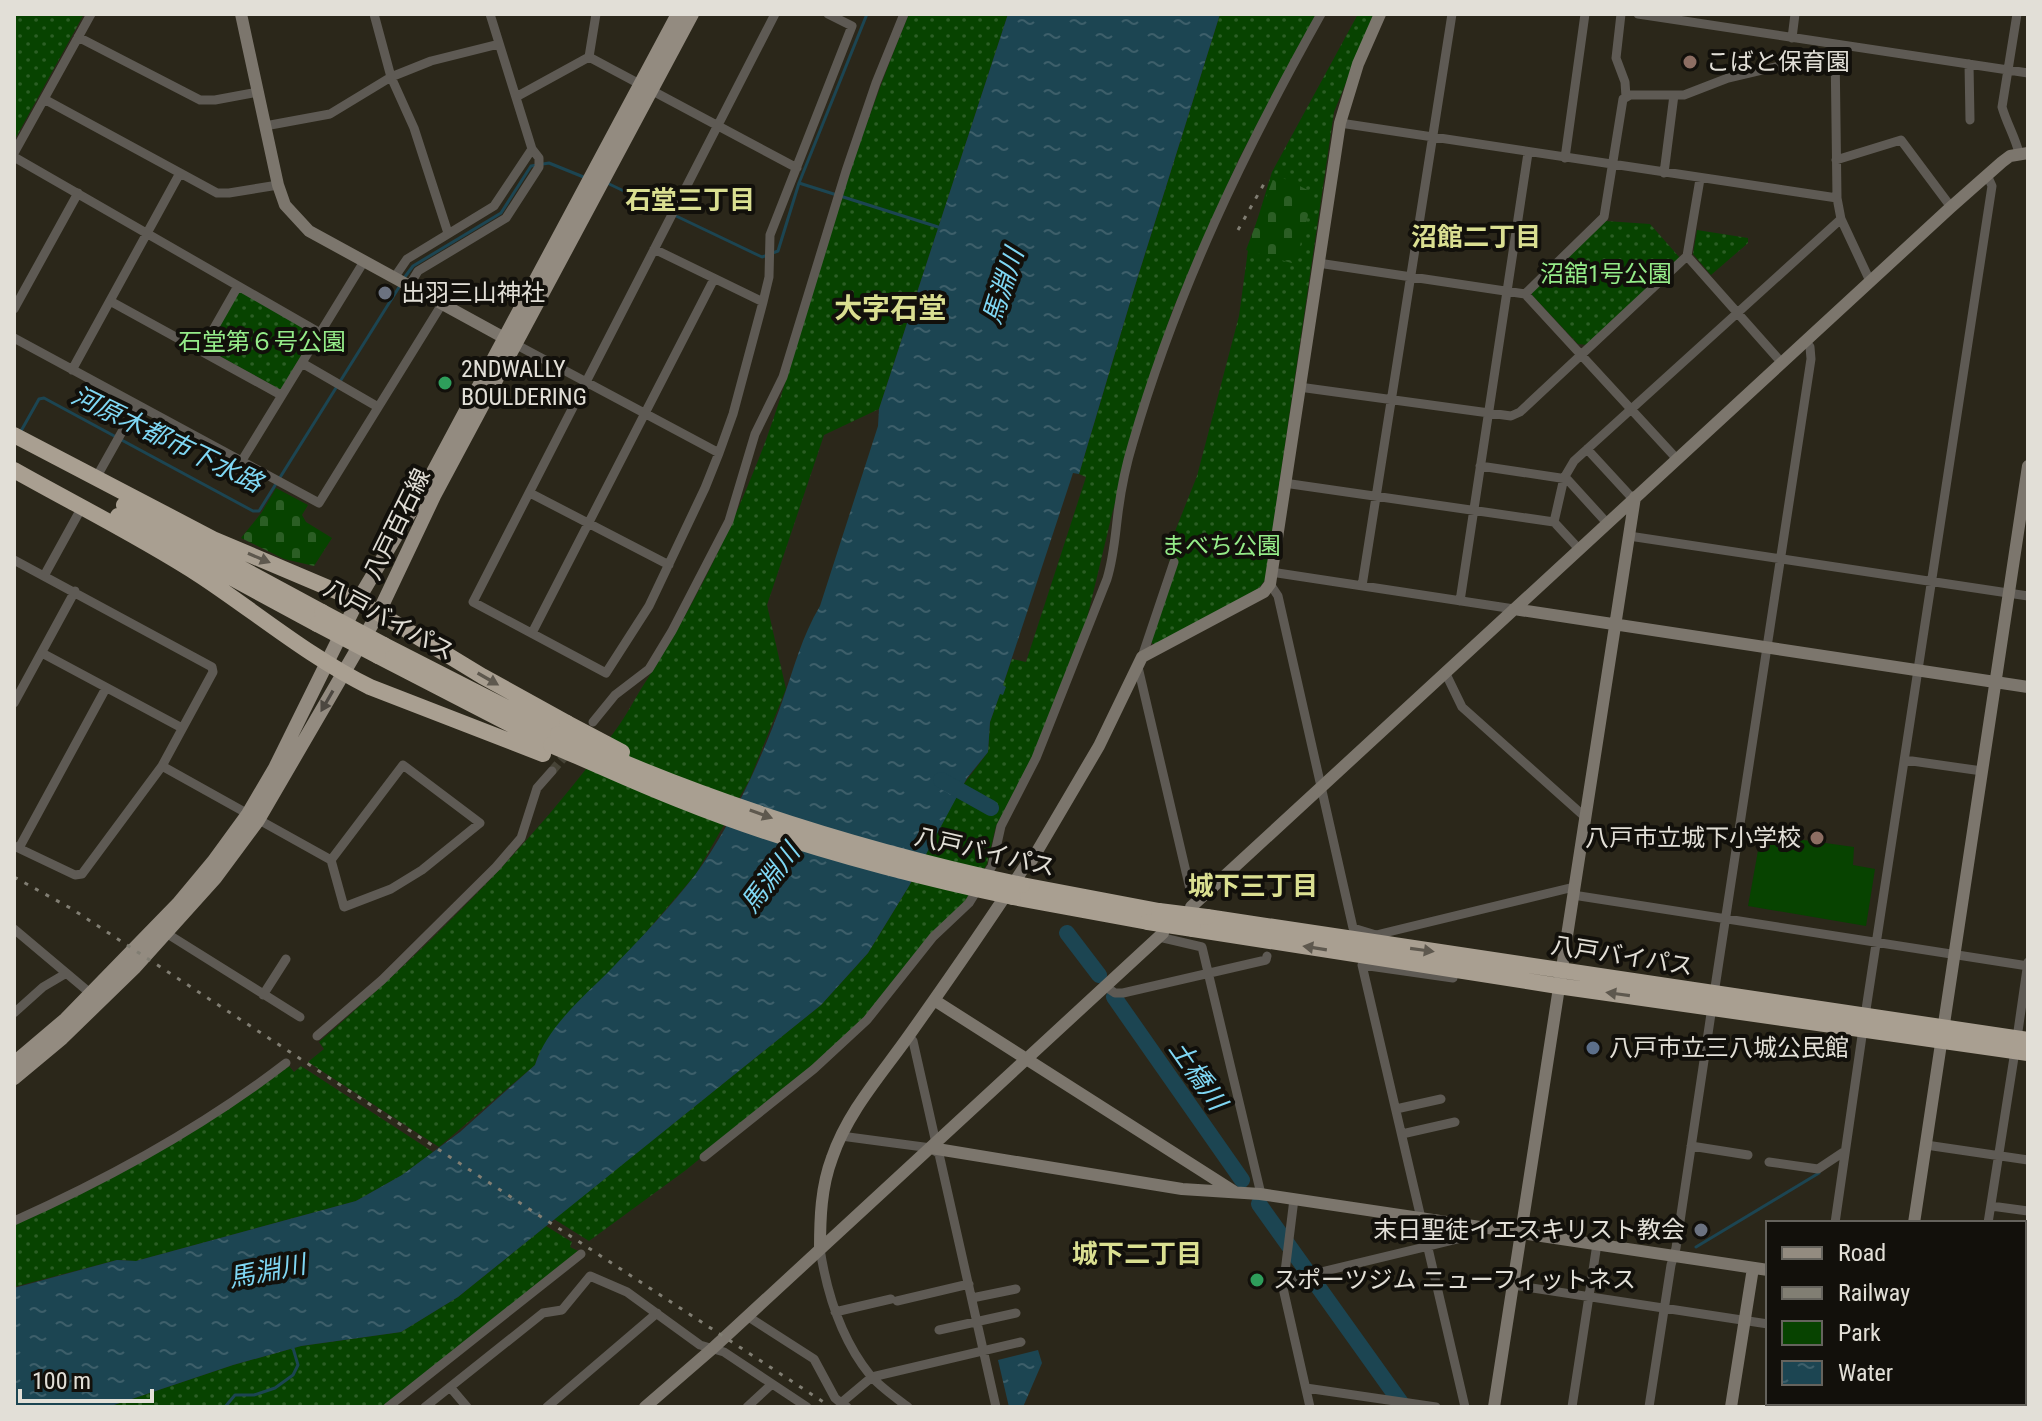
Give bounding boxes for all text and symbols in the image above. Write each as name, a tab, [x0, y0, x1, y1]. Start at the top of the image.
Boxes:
place label: こばと保育園	[1706, 48, 1850, 76]
marker: こばと保育園	[1681, 53, 1699, 71]
district label: 石堂三丁目	[625, 185, 755, 215]
district label: 沼館二丁目	[1411, 222, 1541, 252]
water label: 馬淵川	[977, 241, 1030, 328]
park label: 沼舘1号公園	[1540, 260, 1672, 288]
place label: 出羽三山神社	[401, 279, 545, 307]
marker: 出羽三山神社	[376, 284, 394, 302]
district label: 大字石堂	[834, 292, 946, 325]
park label: 石堂第６号公園	[178, 328, 346, 356]
place label: 2NDWALLY BOULDERING	[461, 355, 587, 411]
marker: 2NDWALLY BOULDERING	[436, 374, 454, 392]
water label: 河原木都市下水路	[67, 380, 269, 499]
street label: 八戸百石線	[358, 464, 436, 584]
park label: まべち公園	[1161, 532, 1281, 560]
one-way arrow	[247, 552, 271, 565]
street label: 八戸バイパス	[319, 574, 459, 666]
one-way arrow	[477, 672, 499, 686]
one-way arrow	[320, 690, 334, 712]
one-way arrow	[749, 808, 773, 821]
street label: 八戸バイパス	[912, 822, 1058, 882]
place label: 八戸市立城下小学校	[1585, 824, 1801, 852]
marker: 八戸市立城下小学校	[1808, 829, 1826, 847]
water label: 馬淵川	[735, 835, 807, 918]
district label: 城下三丁目	[1188, 871, 1318, 901]
street label: 八戸バイパス	[1549, 931, 1695, 981]
one-way arrow	[1302, 941, 1327, 954]
one-way arrow	[1410, 944, 1435, 956]
one-way arrow	[1605, 987, 1630, 1000]
water label: 土橋川	[1163, 1034, 1234, 1118]
place label: 八戸市立三八城公民館	[1609, 1034, 1849, 1062]
marker: 八戸市立三八城公民館	[1584, 1039, 1602, 1057]
place label: 末日聖徒イエスキリスト教会	[1373, 1216, 1685, 1244]
marker: 末日聖徒イエスキリスト教会	[1692, 1221, 1710, 1239]
legend	[1766, 1221, 2026, 1405]
district label: 城下二丁目	[1072, 1239, 1202, 1269]
text: Road	[1838, 1239, 1886, 1267]
water label: 馬淵川	[226, 1248, 311, 1293]
place label: スポーツジム ニューフィットネス	[1273, 1266, 1636, 1294]
marker: スポーツジム ニューフィットネス	[1248, 1271, 1266, 1289]
text: Railway	[1838, 1279, 1910, 1307]
text: Park	[1838, 1319, 1881, 1347]
scale bar	[20, 1353, 152, 1403]
text: Water	[1838, 1359, 1893, 1387]
text: 100 m	[32, 1367, 91, 1395]

